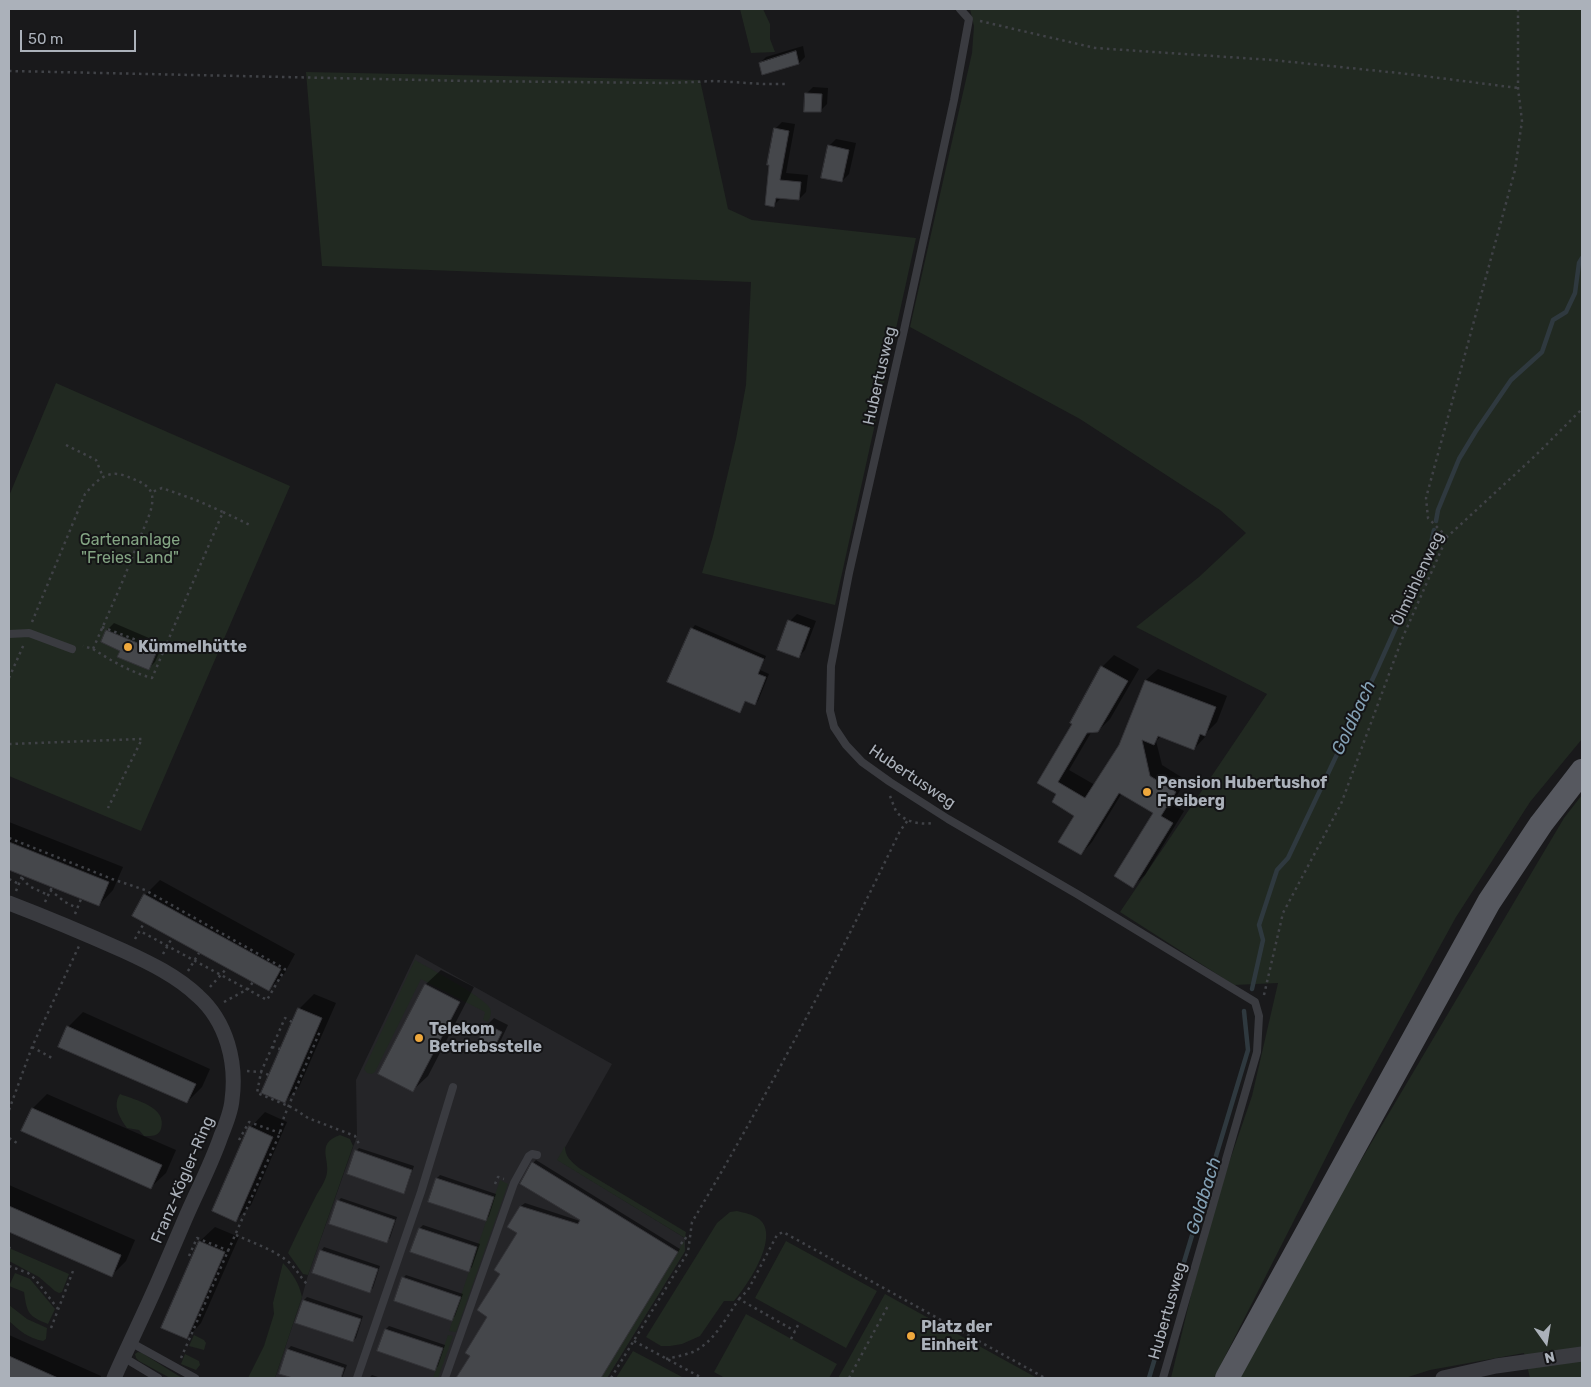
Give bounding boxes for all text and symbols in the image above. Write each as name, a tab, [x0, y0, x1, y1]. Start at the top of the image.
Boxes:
scale bar	[22, 20, 139, 52]
text: 50 m	[28, 30, 63, 48]
street label: Hubertusweg	[859, 325, 901, 427]
street label: Ölmühlenweg	[1388, 529, 1448, 629]
park label: Gartenanlage "Freies Land"	[80, 530, 180, 568]
place label: Kümmelhütte	[138, 637, 247, 657]
marker: Kümmelhütte	[122, 641, 134, 653]
water label: Goldbach	[1327, 677, 1381, 759]
street label: Hubertusweg	[865, 741, 959, 813]
place label: Pension Hubertushof Freiberg	[1157, 773, 1327, 811]
marker: Pension Hubertushof Freiberg	[1141, 786, 1153, 798]
place label: Telekom Betriebsstelle	[429, 1019, 542, 1057]
marker: Telekom Betriebsstelle	[413, 1032, 425, 1044]
street label: Franz-Kögler-Ring	[148, 1113, 218, 1247]
water label: Goldbach	[1182, 1155, 1226, 1237]
street label: Hubertusweg	[1145, 1260, 1191, 1362]
place label: Platz der Einheit	[921, 1317, 992, 1355]
north arrow	[1521, 1317, 1571, 1367]
marker: Platz der Einheit	[905, 1330, 917, 1342]
text: N	[1543, 1348, 1556, 1367]

